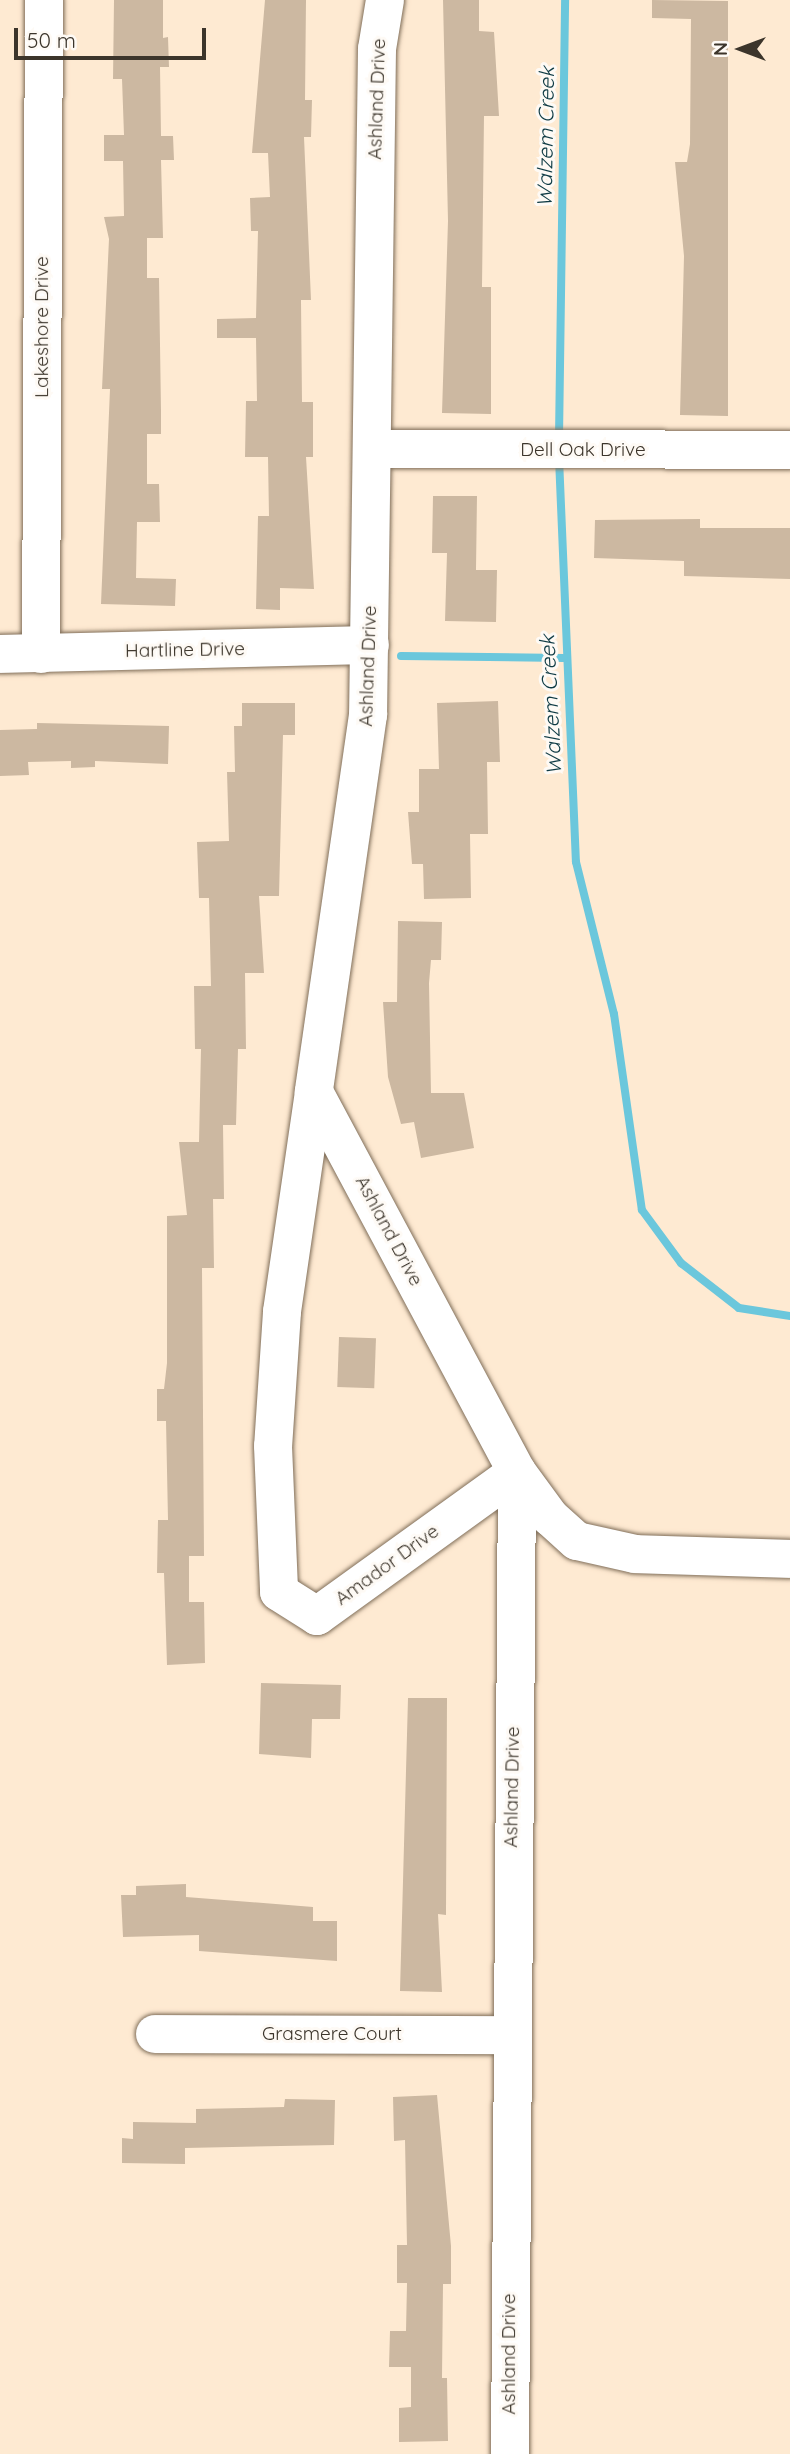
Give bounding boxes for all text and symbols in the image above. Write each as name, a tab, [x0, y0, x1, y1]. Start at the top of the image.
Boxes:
scale bar	[18, 14, 210, 58]
north arrow	[706, 14, 776, 84]
text: 50 m	[27, 27, 76, 53]
street label: Ashland Drive	[363, 38, 391, 160]
text: N	[708, 42, 732, 56]
water label: Walzem Creek	[531, 67, 559, 207]
street label: Lakeshore Drive	[31, 256, 53, 398]
street label: Dell Oak Drive	[520, 439, 646, 461]
street label: Ashland Drive	[354, 605, 382, 727]
water label: Walzem Creek	[534, 634, 566, 776]
street label: Hartline Drive	[125, 638, 245, 662]
street label: Ashland Drive	[350, 1172, 428, 1290]
street label: Amador Drive	[331, 1520, 443, 1610]
street label: Ashland Drive	[500, 1726, 524, 1848]
street label: Grasmere Court	[262, 2023, 402, 2045]
street label: Ashland Drive	[498, 2293, 520, 2415]

